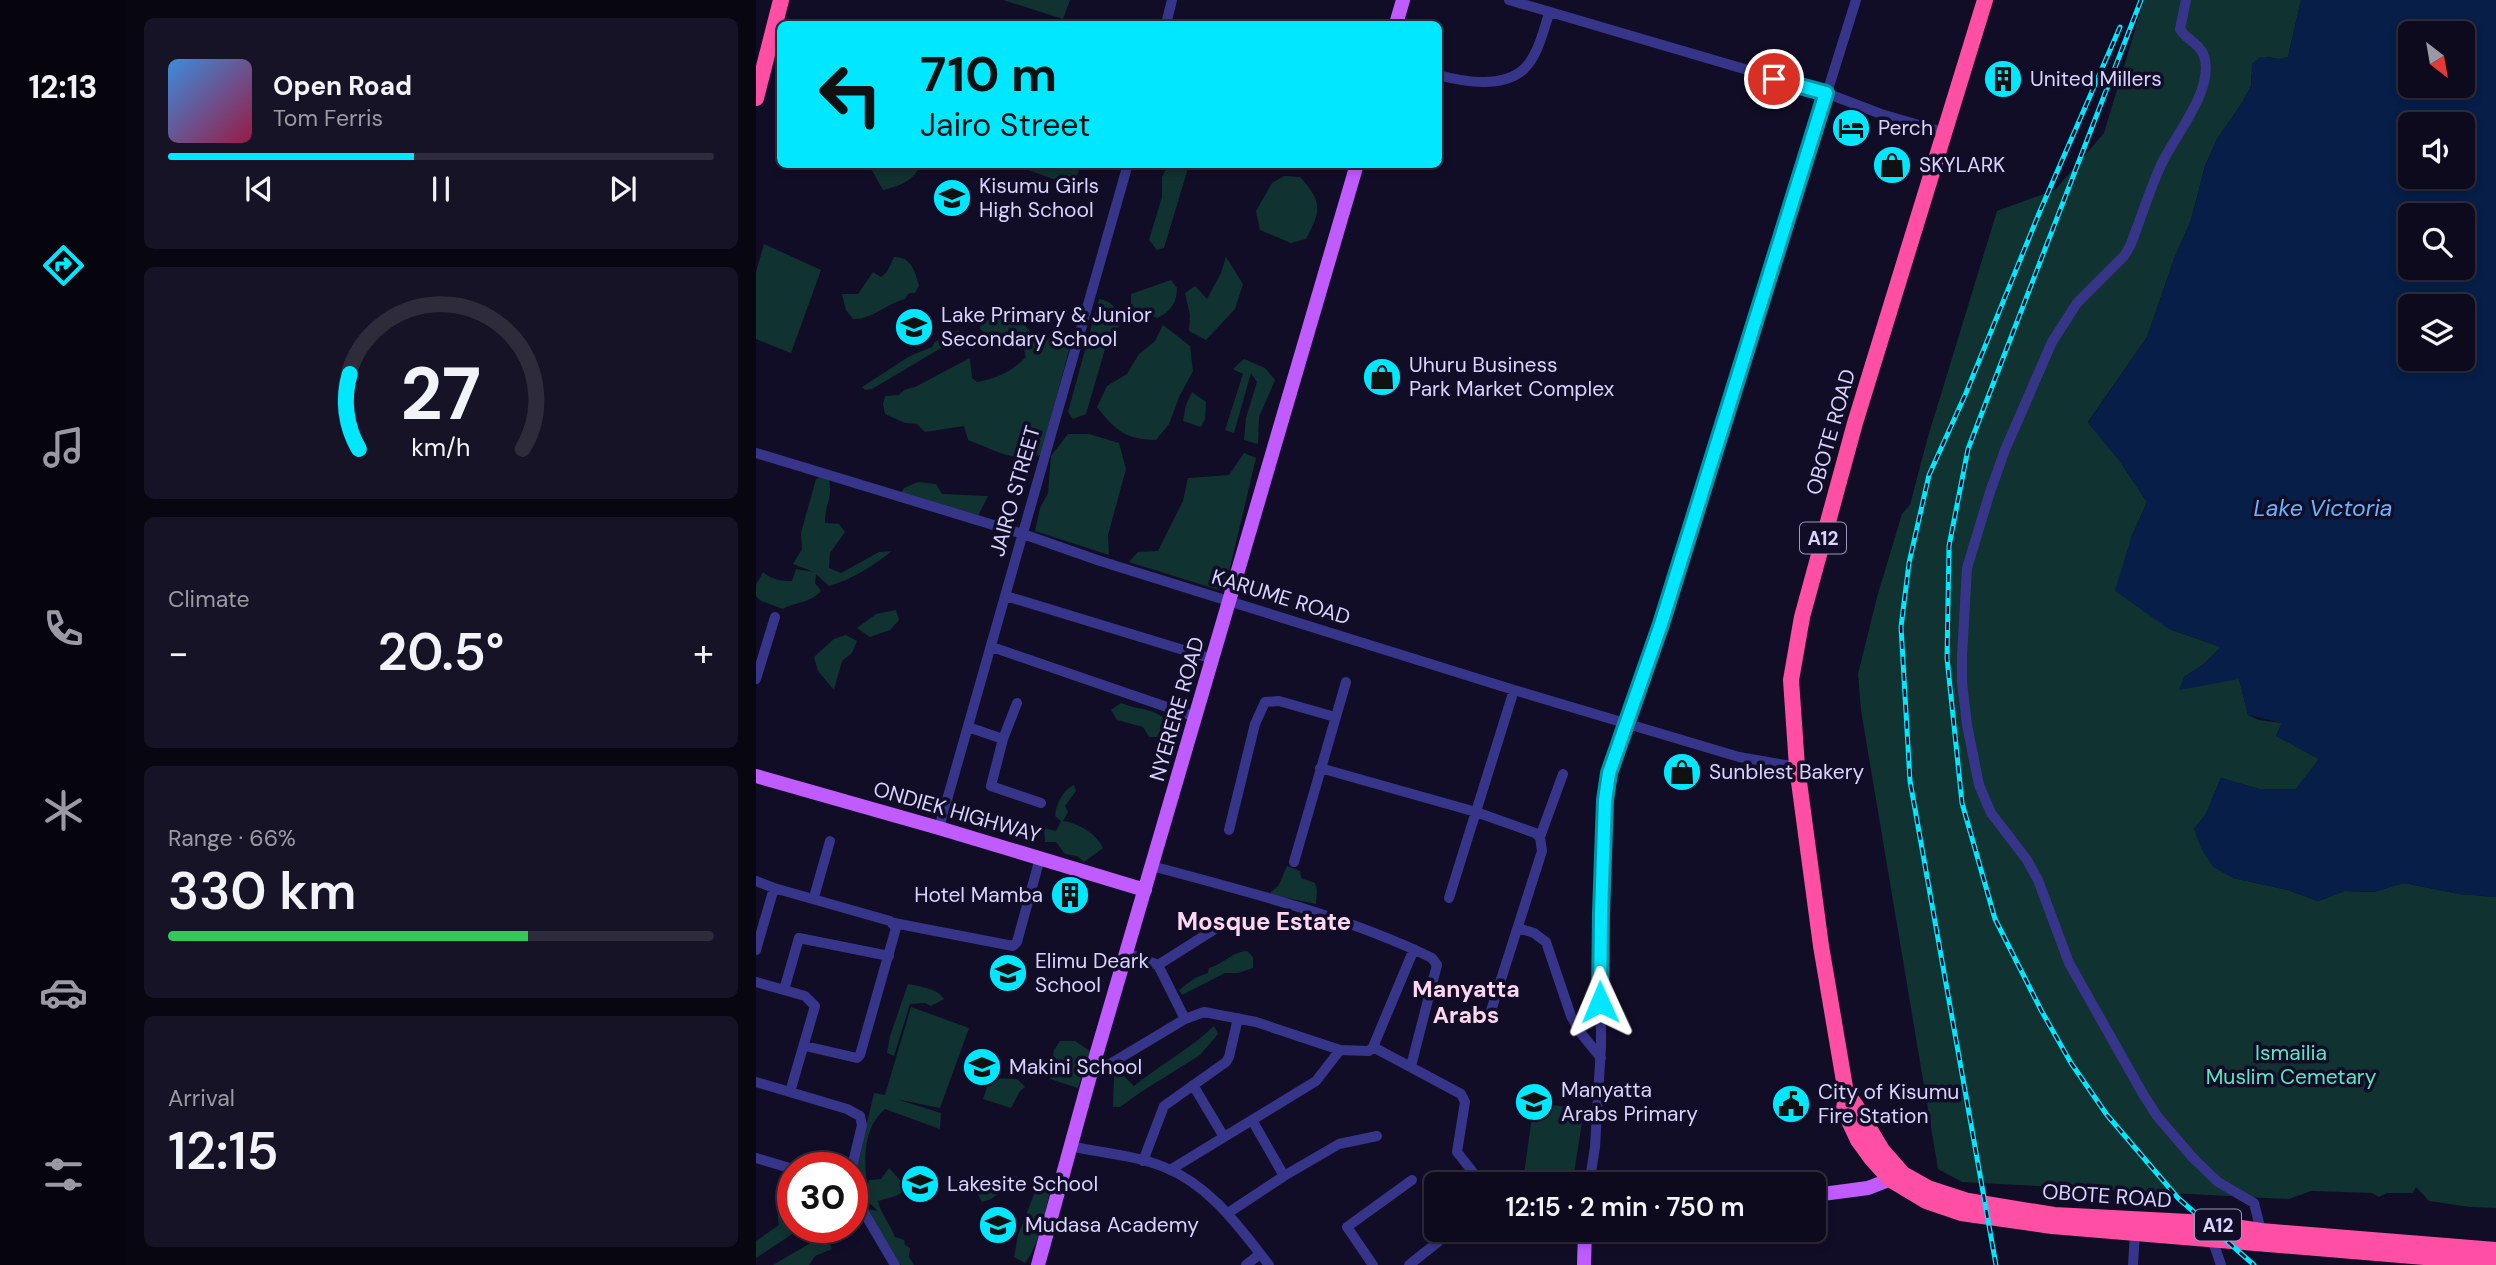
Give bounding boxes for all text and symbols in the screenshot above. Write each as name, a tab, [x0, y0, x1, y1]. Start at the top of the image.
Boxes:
north arrow	[2398, 21, 2474, 98]
map controls	[2398, 21, 2475, 371]
text: 710 m	[920, 42, 1057, 106]
icon: left	[805, 49, 896, 140]
pin	[1744, 49, 1804, 109]
building icon: United Millers	[1982, 58, 2024, 100]
icon: arrive	[1755, 60, 1793, 98]
place label: United Millers	[2030, 65, 2162, 93]
text: 12:13	[28, 66, 98, 108]
text: Open Road	[273, 69, 412, 103]
text: Tom Ferris	[273, 103, 383, 133]
text: Jairo Street	[920, 104, 1091, 146]
hotel icon: Perch	[1830, 107, 1872, 149]
button: sound	[2398, 112, 2475, 189]
place label: Perch	[1878, 114, 1933, 142]
shop icon: SKYLARK	[1871, 144, 1913, 186]
place label: SKYLARK	[1919, 151, 2005, 179]
icon: previous	[240, 170, 278, 208]
icon: pause	[422, 170, 460, 208]
icon: next	[604, 170, 642, 208]
place label: Kisumu Girls High School	[979, 172, 1099, 224]
school or university icon: Kisumu Girls High School	[931, 177, 973, 219]
button: search	[2398, 203, 2475, 280]
icon: directions	[39, 241, 88, 290]
button: layers	[2398, 294, 2475, 371]
place label: Lake Primary & Junior Secondary School	[941, 301, 1152, 353]
school or university icon: Lake Primary & Junior Secondary School	[893, 306, 935, 348]
text: 27	[401, 348, 481, 443]
place label: Uhuru Business Park Market Complex	[1409, 351, 1614, 403]
shop icon: Uhuru Business Park Market Complex	[1361, 356, 1403, 398]
street label: OBOTE ROAD	[1800, 366, 1862, 498]
street label: JAIRO STREET	[983, 422, 1047, 560]
icon: music	[39, 423, 88, 472]
text: km/h	[411, 431, 471, 464]
water label: Lake Victoria	[2254, 493, 2392, 523]
road number: A12	[1800, 523, 1846, 554]
street label: KARUME ROAD	[1208, 563, 1354, 631]
text: Climate	[168, 584, 250, 614]
icon: phone	[39, 604, 88, 653]
text: 20.5°	[378, 618, 504, 686]
text: −	[168, 628, 189, 678]
text: +	[693, 628, 714, 678]
street label: NYERERE ROAD	[1143, 634, 1211, 784]
shop icon: Sunblest Bakery	[1661, 751, 1703, 793]
place label: Sunblest Bakery	[1709, 758, 1865, 786]
street label: ONDIEK HIGHWAY	[870, 775, 1044, 849]
icon: climate	[39, 786, 88, 835]
text: Range · 66%	[168, 823, 296, 853]
text: 330 km	[168, 857, 356, 925]
building icon: Hotel Mamba	[1049, 874, 1091, 916]
place label: Hotel Mamba	[914, 881, 1043, 909]
district label: Mosque Estate	[1177, 906, 1351, 937]
place label: Elimu Deark School	[1035, 947, 1149, 999]
school or university icon: Elimu Deark School	[987, 952, 1029, 994]
position arrow	[1563, 965, 1637, 1039]
icon: car	[39, 968, 88, 1017]
district label: Manyatta Arabs	[1412, 974, 1520, 1030]
park label: Ismailia Muslim Cemetary	[2206, 1039, 2377, 1091]
school or university icon: Makini School	[961, 1046, 1003, 1088]
place label: Makini School	[1009, 1053, 1142, 1081]
place label: Manyatta Arabs Primary	[1561, 1076, 1698, 1128]
place label: City of Kisumu Fire Station	[1818, 1078, 1959, 1130]
school or university icon: Manyatta Arabs Primary	[1513, 1081, 1555, 1123]
text: Arrival	[168, 1083, 235, 1113]
public building icon: City of Kisumu Fire Station	[1770, 1083, 1812, 1125]
text: 12:15	[168, 1117, 279, 1185]
icon: filters	[39, 1150, 88, 1199]
speed limit sign: 30	[777, 1152, 868, 1243]
school or university icon: Lakesite School	[899, 1163, 941, 1205]
place label: Lakesite School	[947, 1170, 1098, 1198]
street label: OBOTE ROAD	[2041, 1178, 2173, 1214]
text: 12:15 · 2 min · 750 m	[1506, 1190, 1744, 1224]
school or university icon: Mudasa Academy	[977, 1204, 1019, 1246]
road number: A12	[2195, 1210, 2241, 1240]
place label: Mudasa Academy	[1025, 1211, 1199, 1239]

